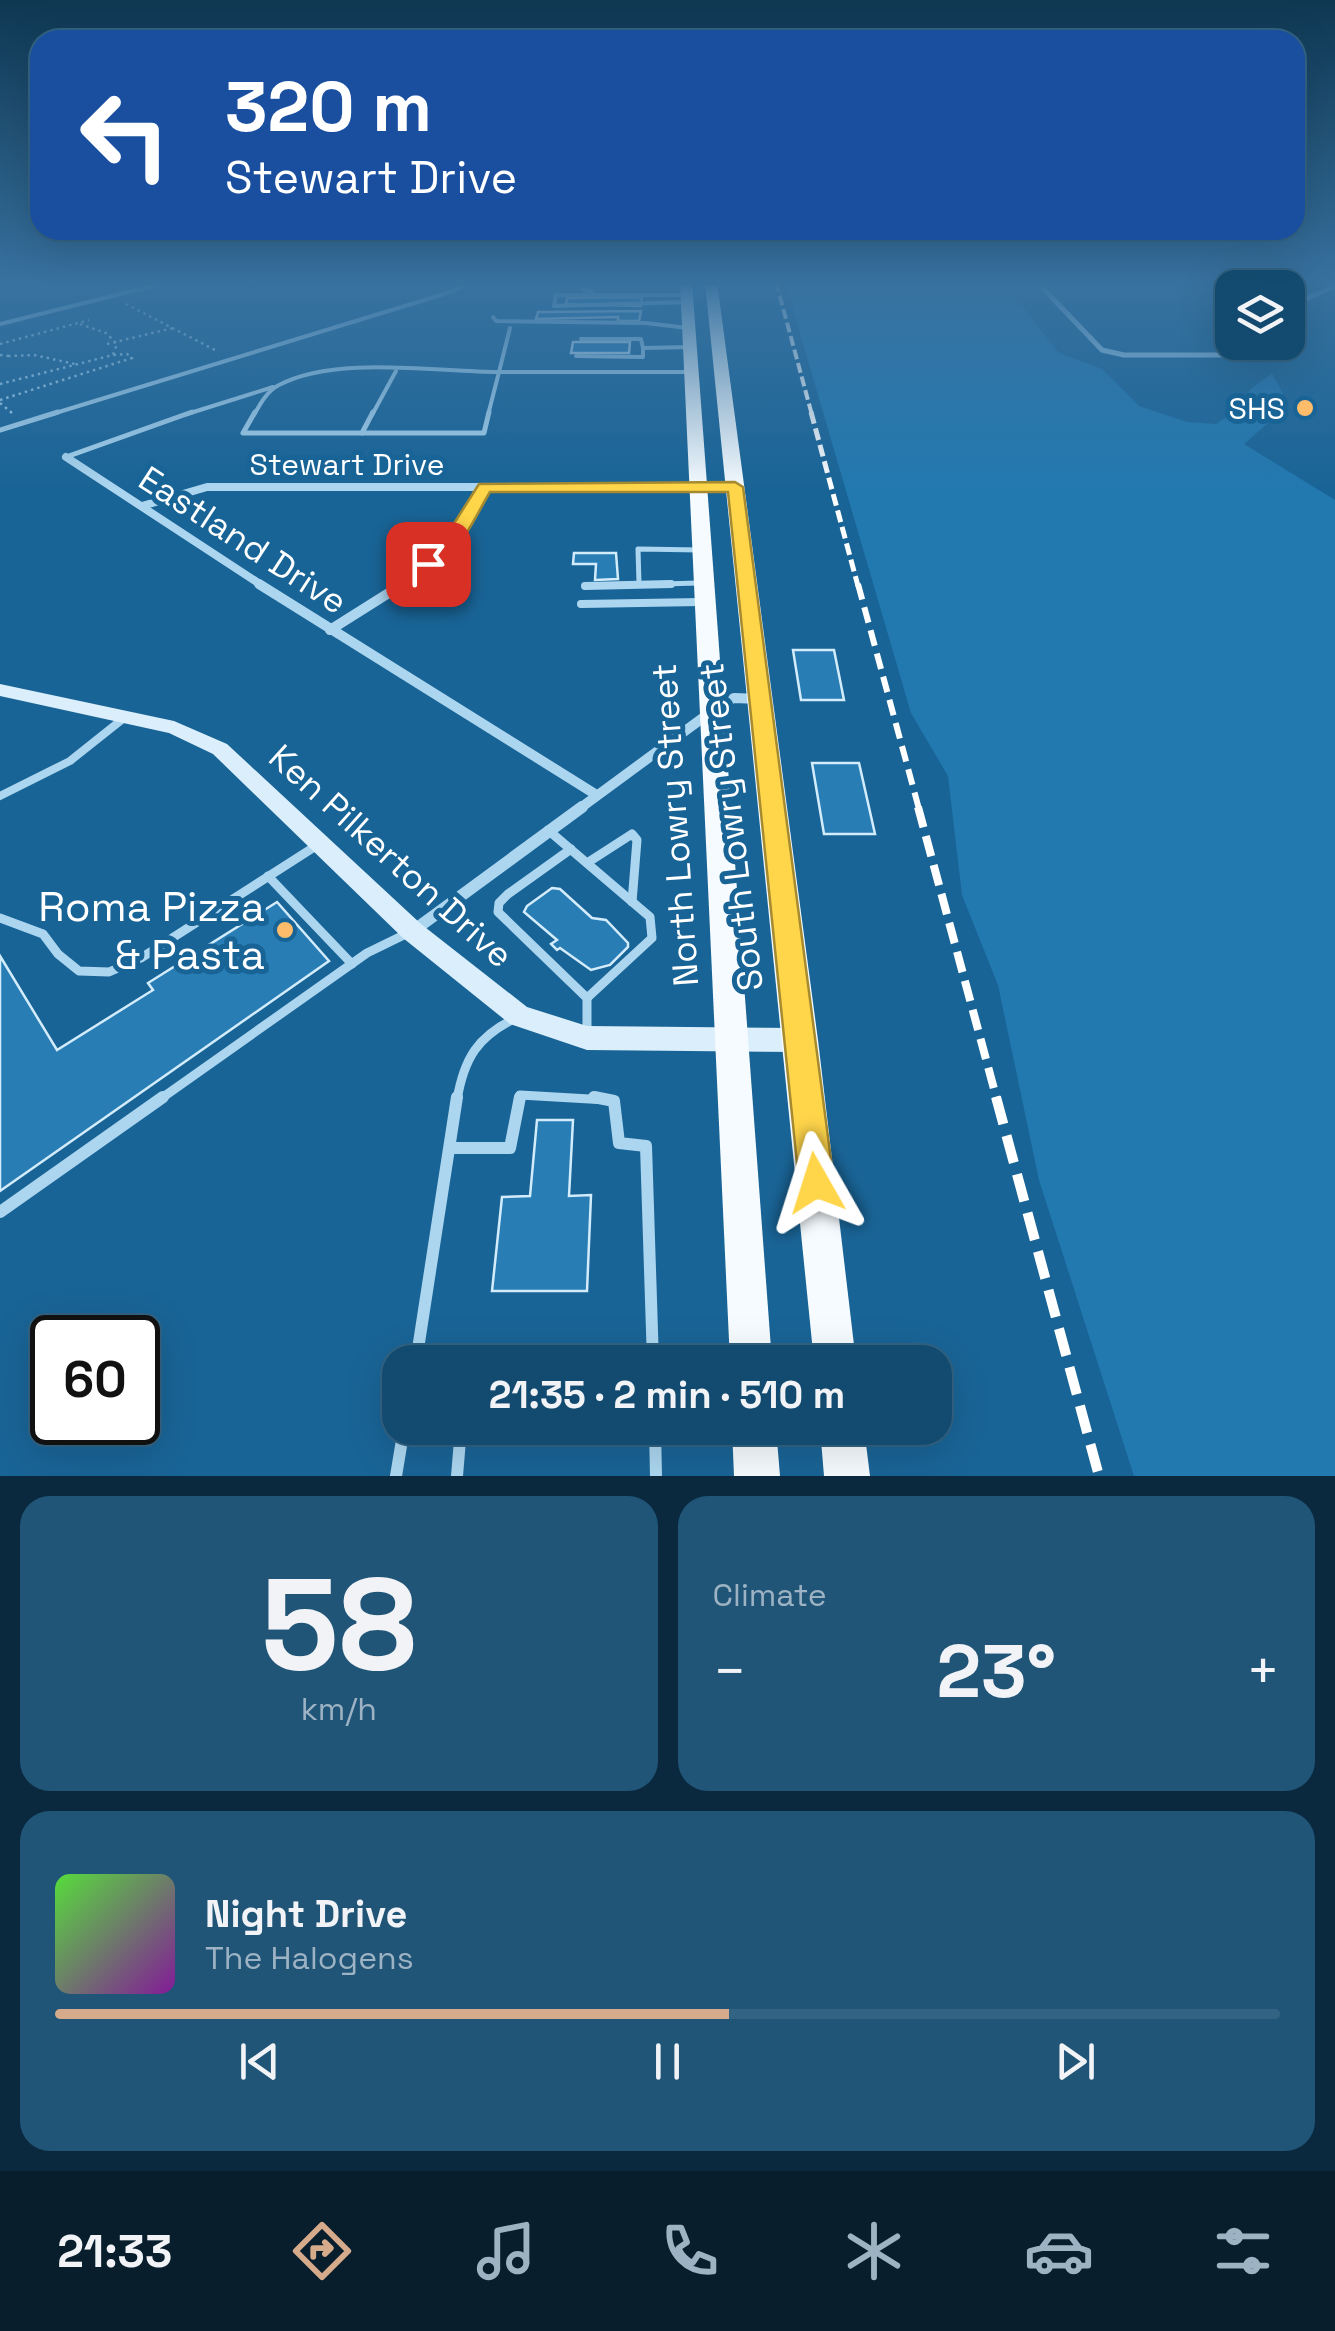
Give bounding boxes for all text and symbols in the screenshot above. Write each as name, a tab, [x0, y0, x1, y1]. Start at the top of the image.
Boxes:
text: 320 m	[225, 62, 432, 151]
icon: left	[60, 70, 190, 200]
text: Stewart Drive	[225, 149, 517, 206]
map controls	[1215, 270, 1305, 360]
button: layers	[1215, 270, 1305, 360]
place label: SHS	[1229, 389, 1285, 428]
marker: SHS	[1294, 397, 1316, 419]
street label: Stewart Drive	[250, 445, 444, 484]
street label: Eastland Drive	[131, 456, 355, 624]
pin	[386, 522, 471, 607]
icon: arrive	[401, 537, 456, 592]
street label: South Lowry Street	[689, 661, 773, 993]
street label: North Lowry Street	[642, 662, 708, 988]
street label: Ken Pilkerton Drive	[260, 735, 522, 977]
place label: Roma Pizza & Pasta	[38, 880, 265, 981]
marker: Roma Pizza & Pasta	[274, 919, 296, 941]
position arrow	[764, 1131, 868, 1235]
speed limit sign: 60	[30, 1315, 160, 1445]
text: 21:35 · 2 min · 510 m	[489, 1371, 845, 1419]
text: 58	[261, 1541, 417, 1707]
text: Climate	[713, 1575, 827, 1615]
text: 23°	[936, 1623, 1056, 1719]
text: −	[713, 1636, 747, 1706]
text: +	[1246, 1636, 1280, 1706]
text: km/h	[301, 1689, 377, 1729]
text: Night Drive	[205, 1890, 407, 1938]
text: The Halogens	[205, 1938, 414, 1978]
icon: previous	[232, 2034, 287, 2089]
icon: pause	[640, 2034, 695, 2089]
icon: next	[1048, 2034, 1103, 2089]
icon: directions	[287, 2216, 357, 2286]
icon: music	[471, 2216, 541, 2286]
icon: phone	[655, 2216, 725, 2286]
icon: climate	[839, 2216, 909, 2286]
icon: car	[1024, 2216, 1094, 2286]
icon: filters	[1208, 2216, 1278, 2286]
text: 21:33	[57, 2223, 172, 2280]

